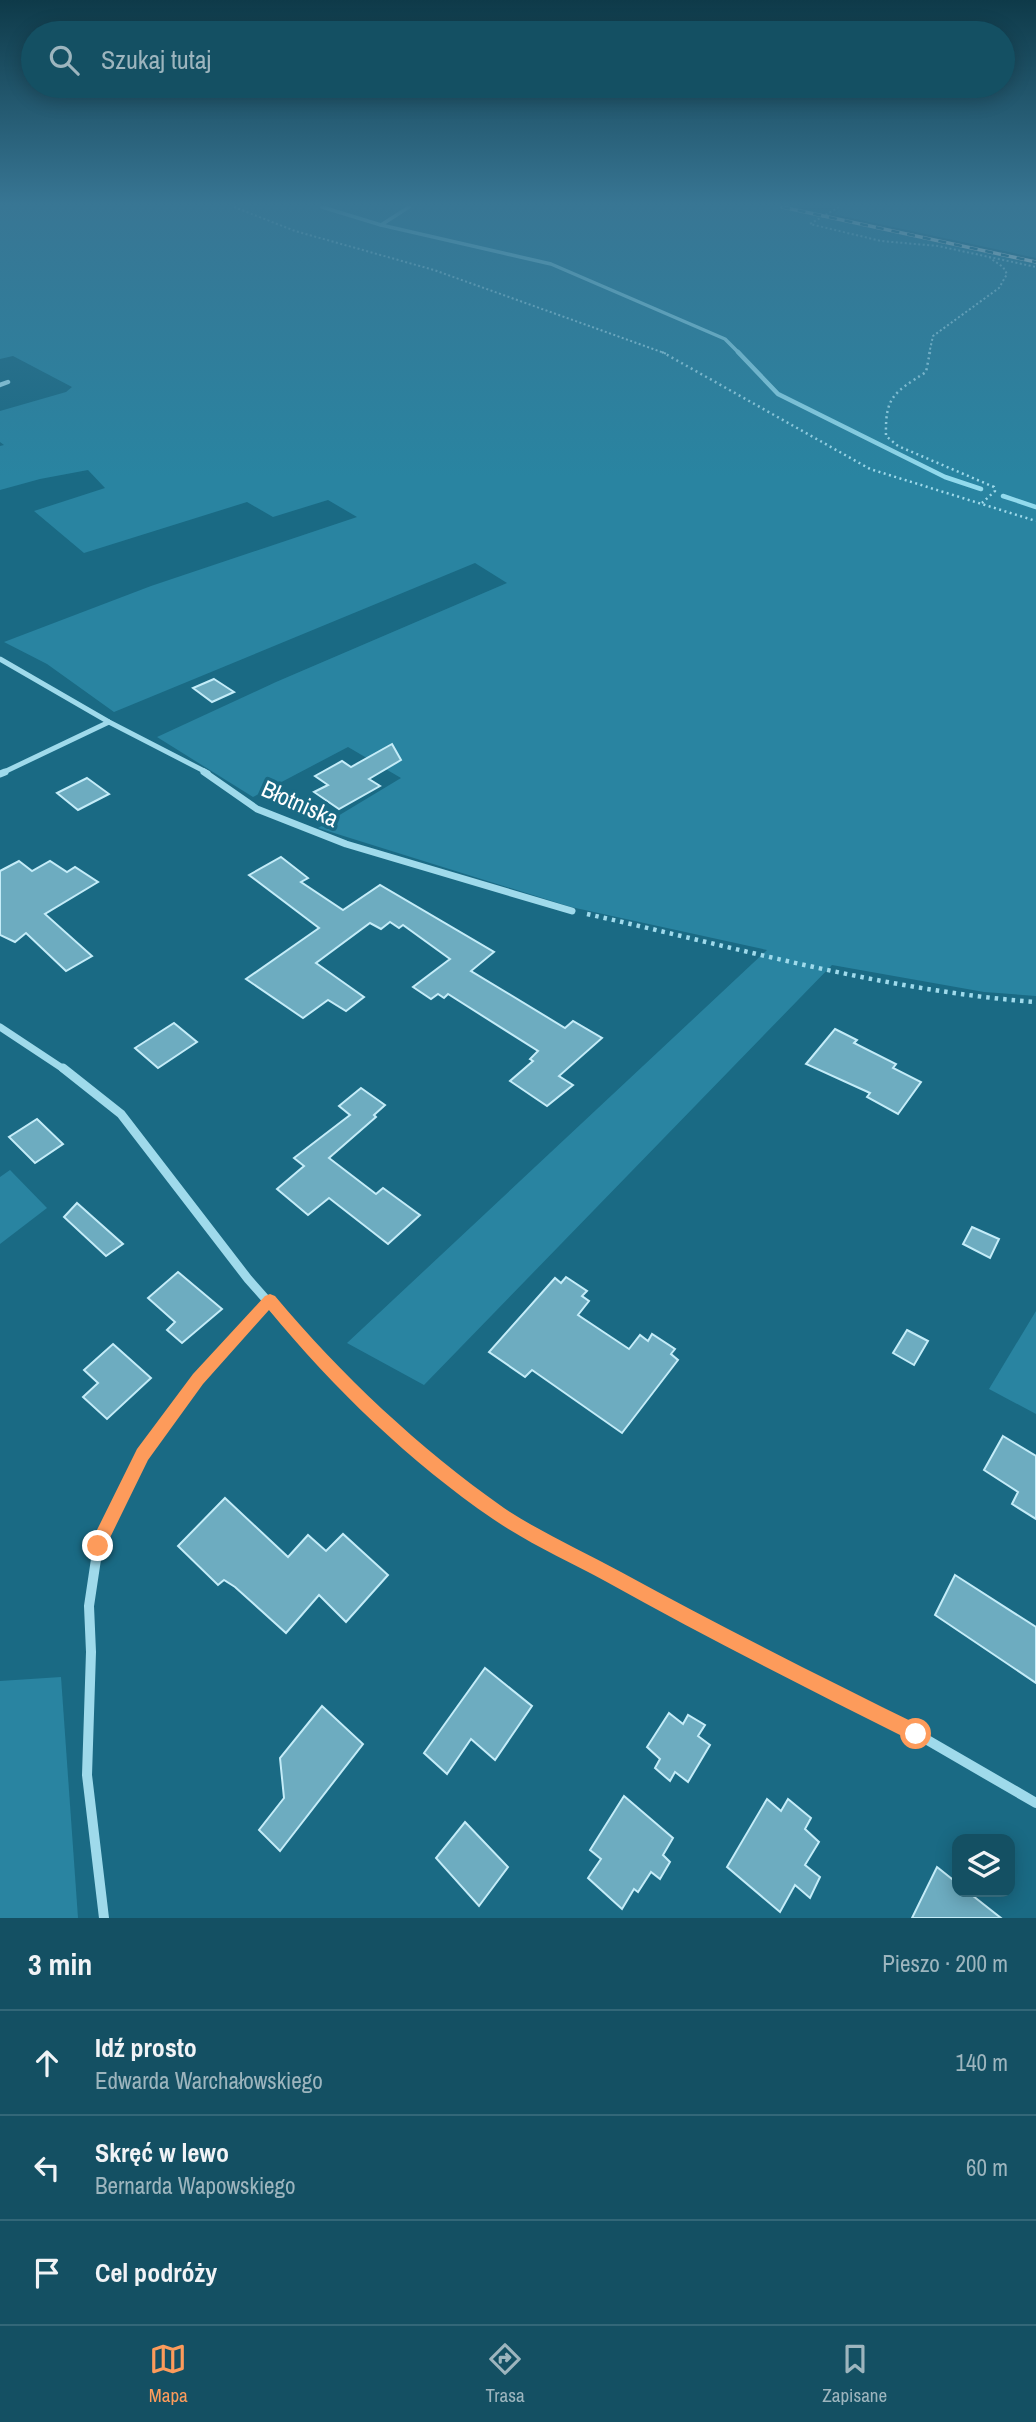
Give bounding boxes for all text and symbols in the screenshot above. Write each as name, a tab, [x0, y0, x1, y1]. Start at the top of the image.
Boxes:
search box	[21, 21, 1015, 98]
icon: search	[45, 41, 83, 79]
text: Szukaj tutaj	[101, 42, 211, 77]
street label: Błotniska	[257, 772, 344, 834]
route end	[82, 1530, 113, 1561]
route start	[900, 1718, 931, 1749]
map controls	[952, 1834, 1015, 1897]
button: layers	[952, 1834, 1015, 1897]
text: 3 min	[28, 1944, 92, 1984]
text: Pieszo · 200 m	[882, 1948, 1008, 1979]
text: Idź prosto	[95, 2030, 197, 2065]
icon: ahead	[28, 2044, 66, 2082]
text: 140 m	[956, 2047, 1008, 2078]
text: Edwarda Warchałowskiego	[95, 2065, 323, 2096]
text: Skręć w lewo	[95, 2135, 229, 2170]
icon: left	[28, 2149, 66, 2187]
text: 60 m	[966, 2152, 1008, 2183]
text: Bernarda Wapowskiego	[95, 2170, 296, 2201]
icon: arrive	[28, 2254, 66, 2292]
text: Cel podróży	[95, 2255, 217, 2290]
tab: Mapa	[149, 2340, 188, 2408]
tab: Trasa	[485, 2340, 525, 2408]
tab: Zapisane	[822, 2340, 887, 2408]

